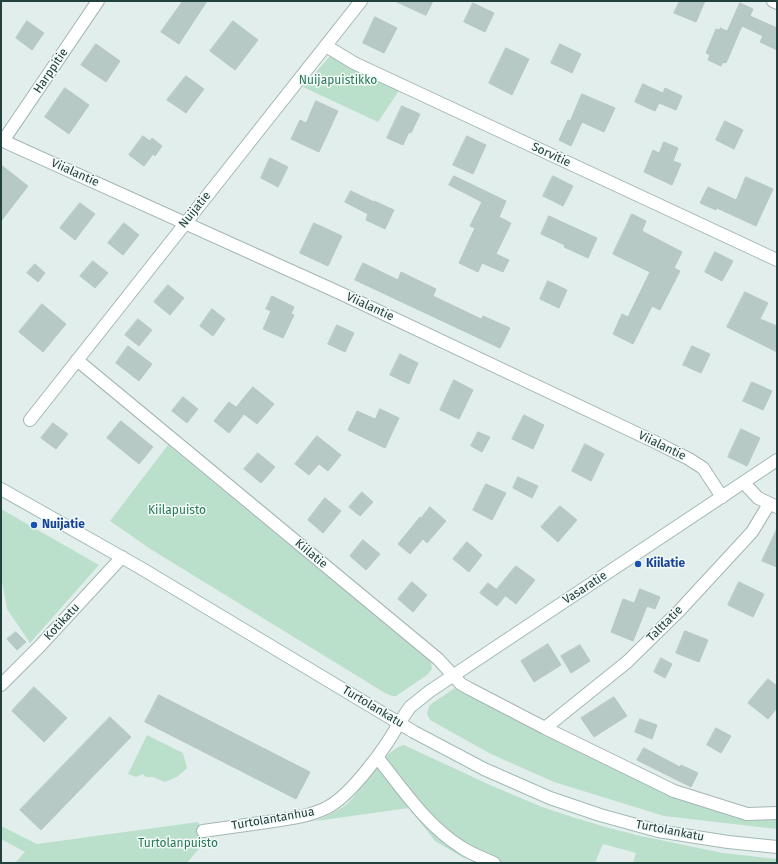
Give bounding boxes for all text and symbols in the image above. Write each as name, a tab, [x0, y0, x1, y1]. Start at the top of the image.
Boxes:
street label: Harppitie	[31, 46, 71, 96]
park label: Nuijapuistikko	[299, 74, 377, 88]
street label: Sorvitie	[529, 140, 573, 170]
street label: Viialantie	[49, 156, 101, 190]
street label: Nuijatie	[176, 189, 214, 231]
street label: Viialantie	[344, 290, 396, 324]
street label: Viialantie	[636, 428, 688, 464]
park label: Kiilapuisto	[148, 504, 206, 518]
place label: Nuijatie	[42, 518, 85, 532]
marker: Nuijatie	[29, 520, 39, 530]
street label: Kiilatie	[292, 536, 330, 572]
place label: Kiilatie	[646, 557, 685, 571]
marker: Kiilatie	[633, 559, 643, 569]
street label: Vasaratie	[560, 568, 610, 608]
street label: Kotikatu	[41, 600, 83, 644]
street label: Talttatie	[644, 603, 686, 645]
street label: Turtolankatu	[340, 683, 406, 731]
street label: Turtolantanhua	[230, 805, 316, 833]
street label: Turtolankatu	[635, 817, 705, 845]
park label: Turtolanpuisto	[138, 837, 218, 851]

